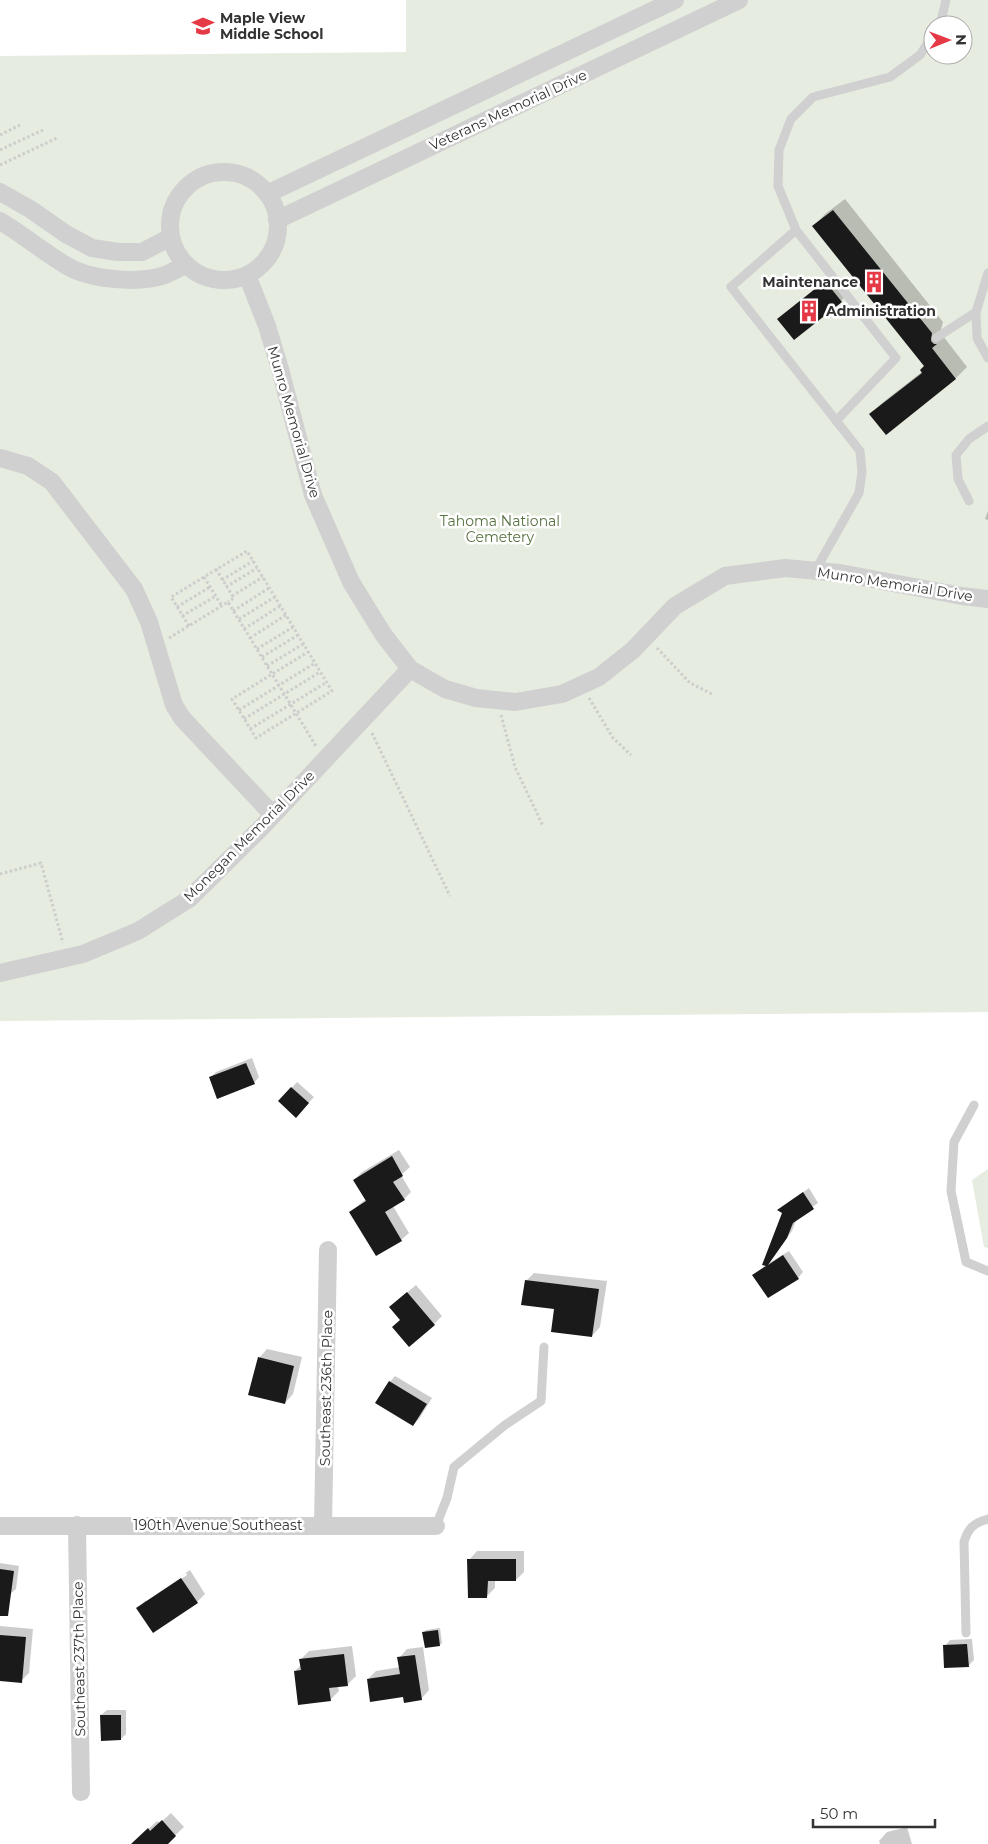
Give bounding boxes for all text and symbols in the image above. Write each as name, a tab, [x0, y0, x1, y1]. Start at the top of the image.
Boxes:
place label: Maple View Middle School	[220, 9, 323, 43]
school or university icon: Maple View Middle School	[190, 13, 216, 39]
north arrow	[923, 15, 973, 65]
text: N	[952, 34, 970, 46]
street label: Veterans Memorial Drive	[426, 66, 590, 154]
building icon: Maintenance	[861, 269, 887, 295]
place label: Maintenance	[762, 273, 858, 291]
building icon: Administration	[796, 298, 822, 324]
place label: Administration	[825, 302, 936, 320]
street label: Munro Memorial Drive	[264, 344, 324, 500]
park label: Tahoma National Cemetery	[440, 512, 560, 546]
street label: Munro Memorial Drive	[816, 563, 974, 605]
street label: Monegan Memorial Drive	[180, 767, 318, 905]
street label: Southeast 236th Place	[316, 1310, 336, 1466]
street label: 190th Avenue Southeast	[133, 1516, 303, 1534]
street label: Southeast 237th Place	[69, 1581, 89, 1737]
scale bar	[813, 1796, 936, 1828]
text: 50 m	[820, 1804, 858, 1823]

